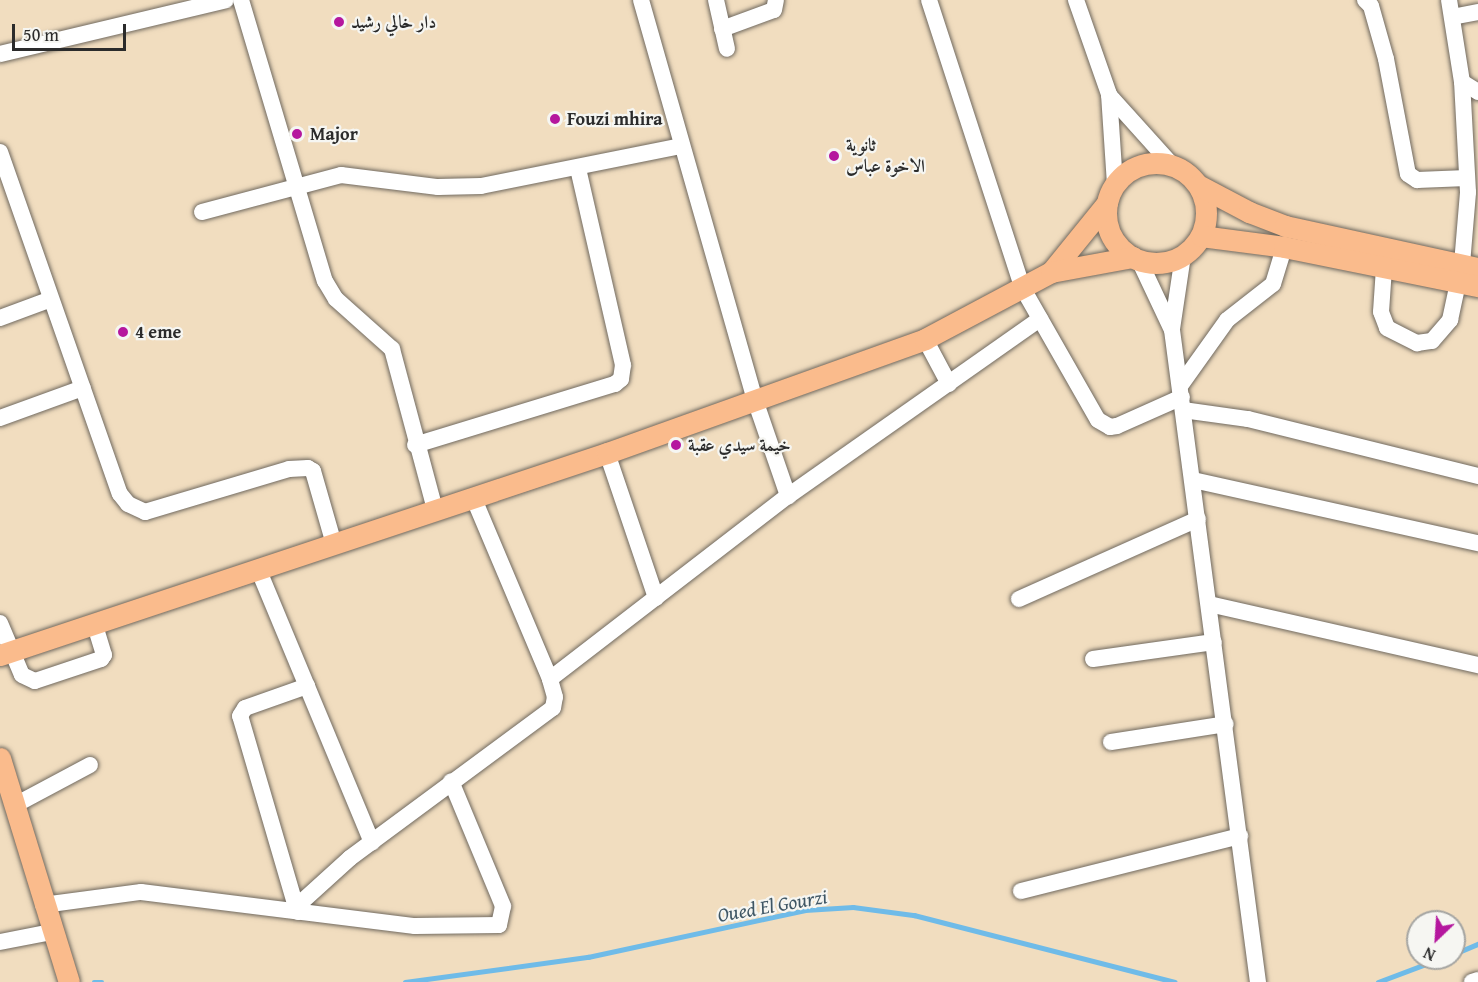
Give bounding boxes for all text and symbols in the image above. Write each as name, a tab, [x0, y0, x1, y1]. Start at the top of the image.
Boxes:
place label: دار خالي رشيد	[351, 11, 436, 33]
scale bar	[15, 12, 129, 50]
marker: دار خالي رشيد	[332, 15, 346, 29]
text: 50 m	[23, 21, 59, 48]
place label: Fouzi mhira	[567, 108, 663, 130]
marker: Fouzi mhira	[548, 112, 562, 126]
place label: Major	[310, 123, 358, 145]
marker: Major	[288, 125, 306, 143]
place label: ثانوية الاخوة عباس	[846, 135, 925, 178]
marker: ثانوية الاخوة عباس	[827, 149, 841, 163]
place label: 4 eme	[135, 321, 181, 343]
marker: 4 eme	[116, 325, 130, 339]
place label: خيمة سيدي عقبة	[688, 434, 791, 456]
marker: خيمة سيدي عقبة	[669, 438, 683, 452]
water label: Oued El Gourzi	[715, 884, 829, 926]
north arrow	[1406, 910, 1466, 970]
text: N	[1419, 941, 1439, 968]

